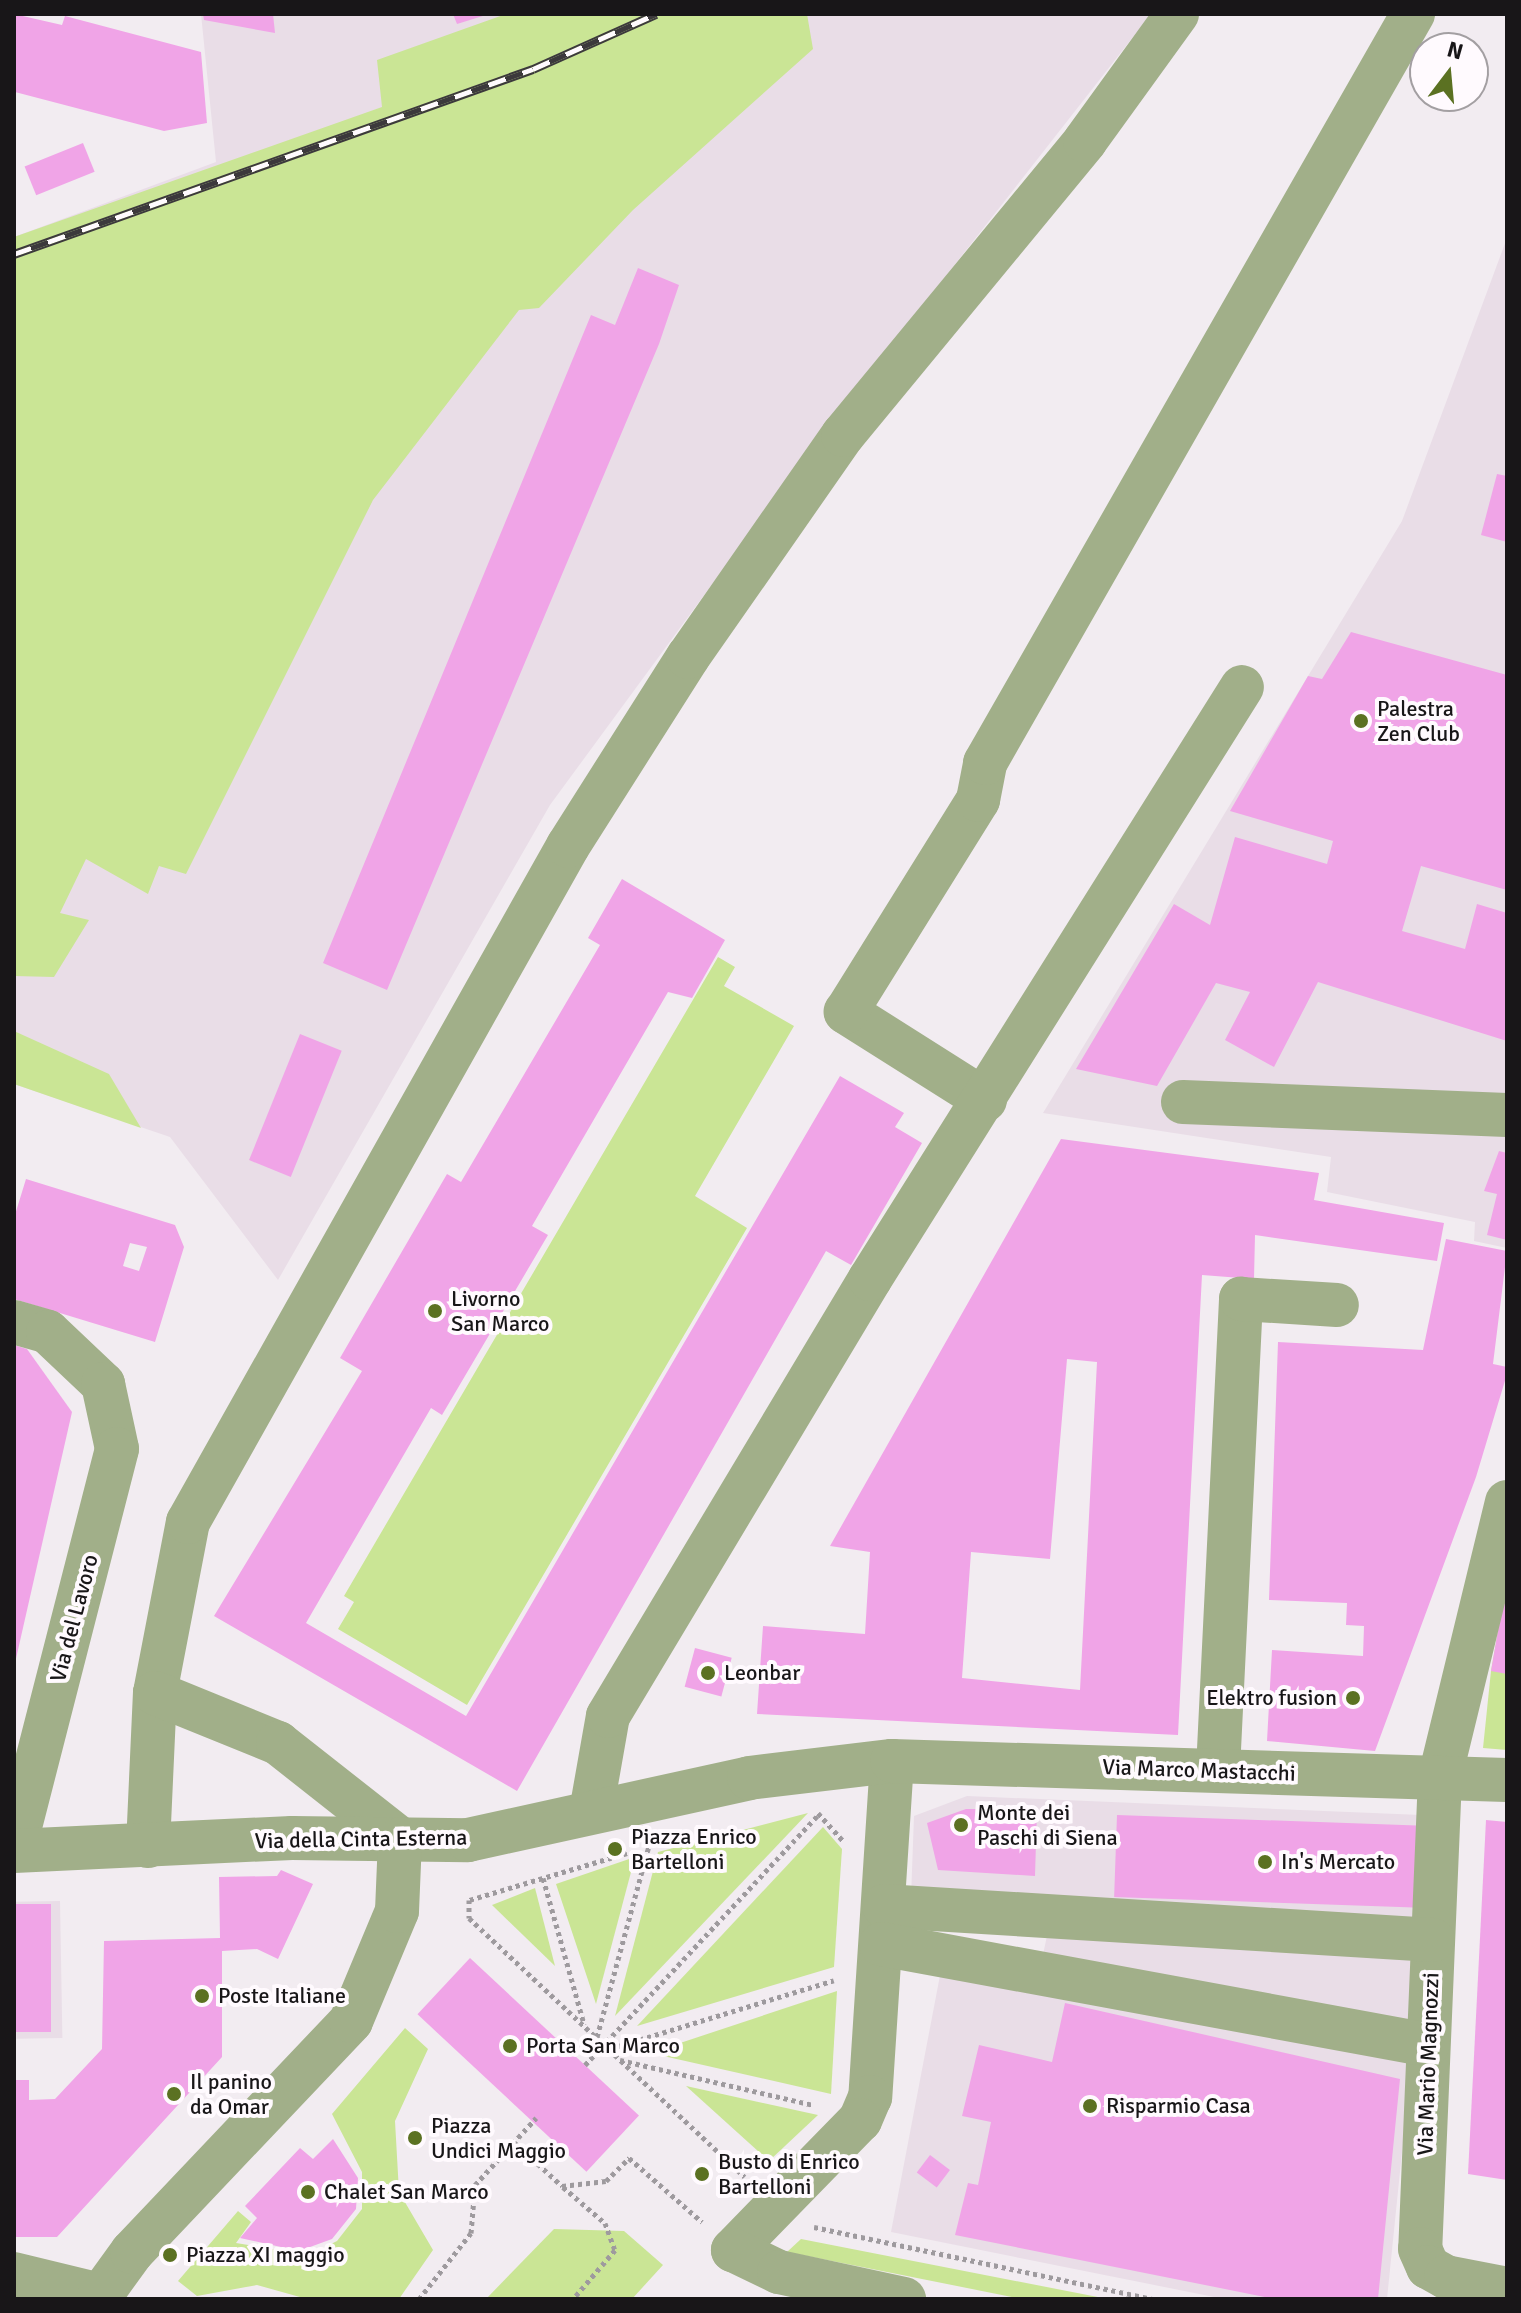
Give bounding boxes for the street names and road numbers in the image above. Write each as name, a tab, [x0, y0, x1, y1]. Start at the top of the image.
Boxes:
street label: Via del Lavoro	[44, 1551, 104, 1685]
street label: Via Marco Mastacchi	[1102, 1753, 1296, 1787]
street label: Via della Cinta Esterna	[254, 1824, 468, 1854]
street label: Via Mario Magnozzi	[1412, 1972, 1444, 2156]

